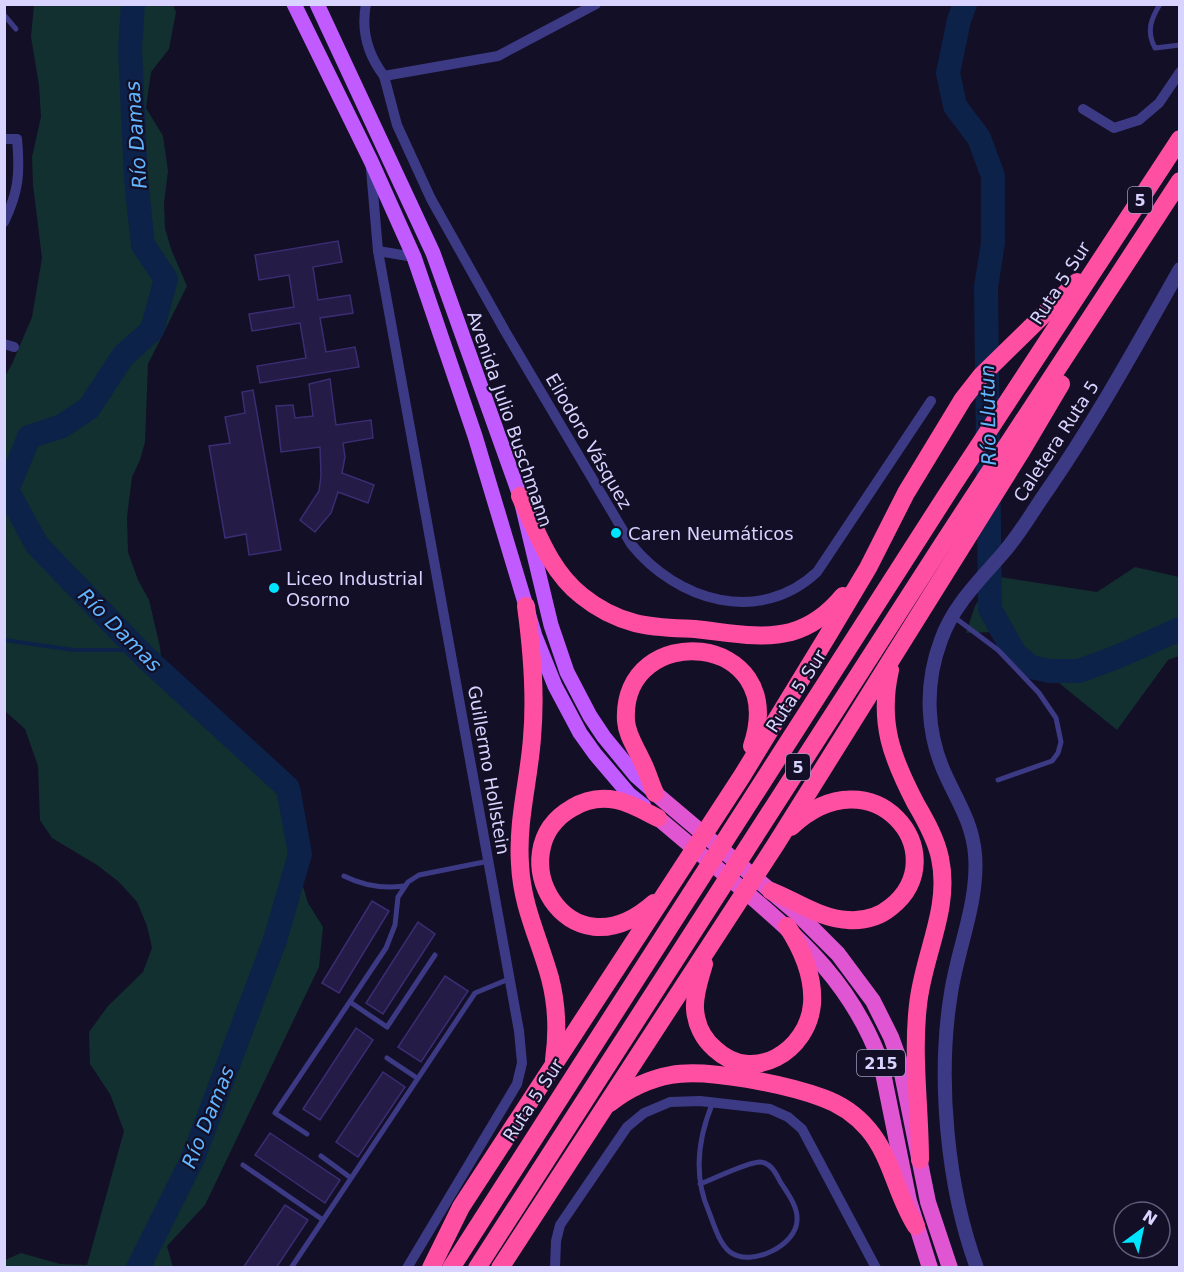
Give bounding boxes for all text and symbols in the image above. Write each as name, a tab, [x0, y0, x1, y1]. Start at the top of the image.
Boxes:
water label: Río Damas	[120, 80, 152, 190]
road number: 5	[1128, 187, 1152, 213]
street label: Ruta 5 Sur	[1026, 237, 1095, 328]
street label: Avenida Julio Buschmann	[463, 308, 557, 530]
water label: Río Llutun	[975, 364, 1001, 466]
street label: Eliodoro Vásquez	[542, 369, 636, 513]
street label: Caletera Ruta 5	[1009, 376, 1103, 506]
place label: Caren Neumáticos	[628, 523, 794, 544]
marker: Caren Neumáticos	[609, 526, 623, 540]
place label: Liceo Industrial Osorno	[286, 568, 423, 610]
marker: Liceo Industrial Osorno	[267, 581, 281, 595]
water label: Río Damas	[73, 583, 167, 677]
street label: Ruta 5 Sur	[762, 645, 831, 736]
street label: Guillermo Hollstein	[464, 684, 514, 856]
road number: 5	[786, 754, 810, 780]
road number: 215	[857, 1050, 905, 1076]
street label: Ruta 5 Sur	[499, 1054, 568, 1145]
water label: Río Damas	[177, 1062, 239, 1172]
north arrow	[1112, 1200, 1172, 1260]
text: N	[1139, 1206, 1161, 1229]

